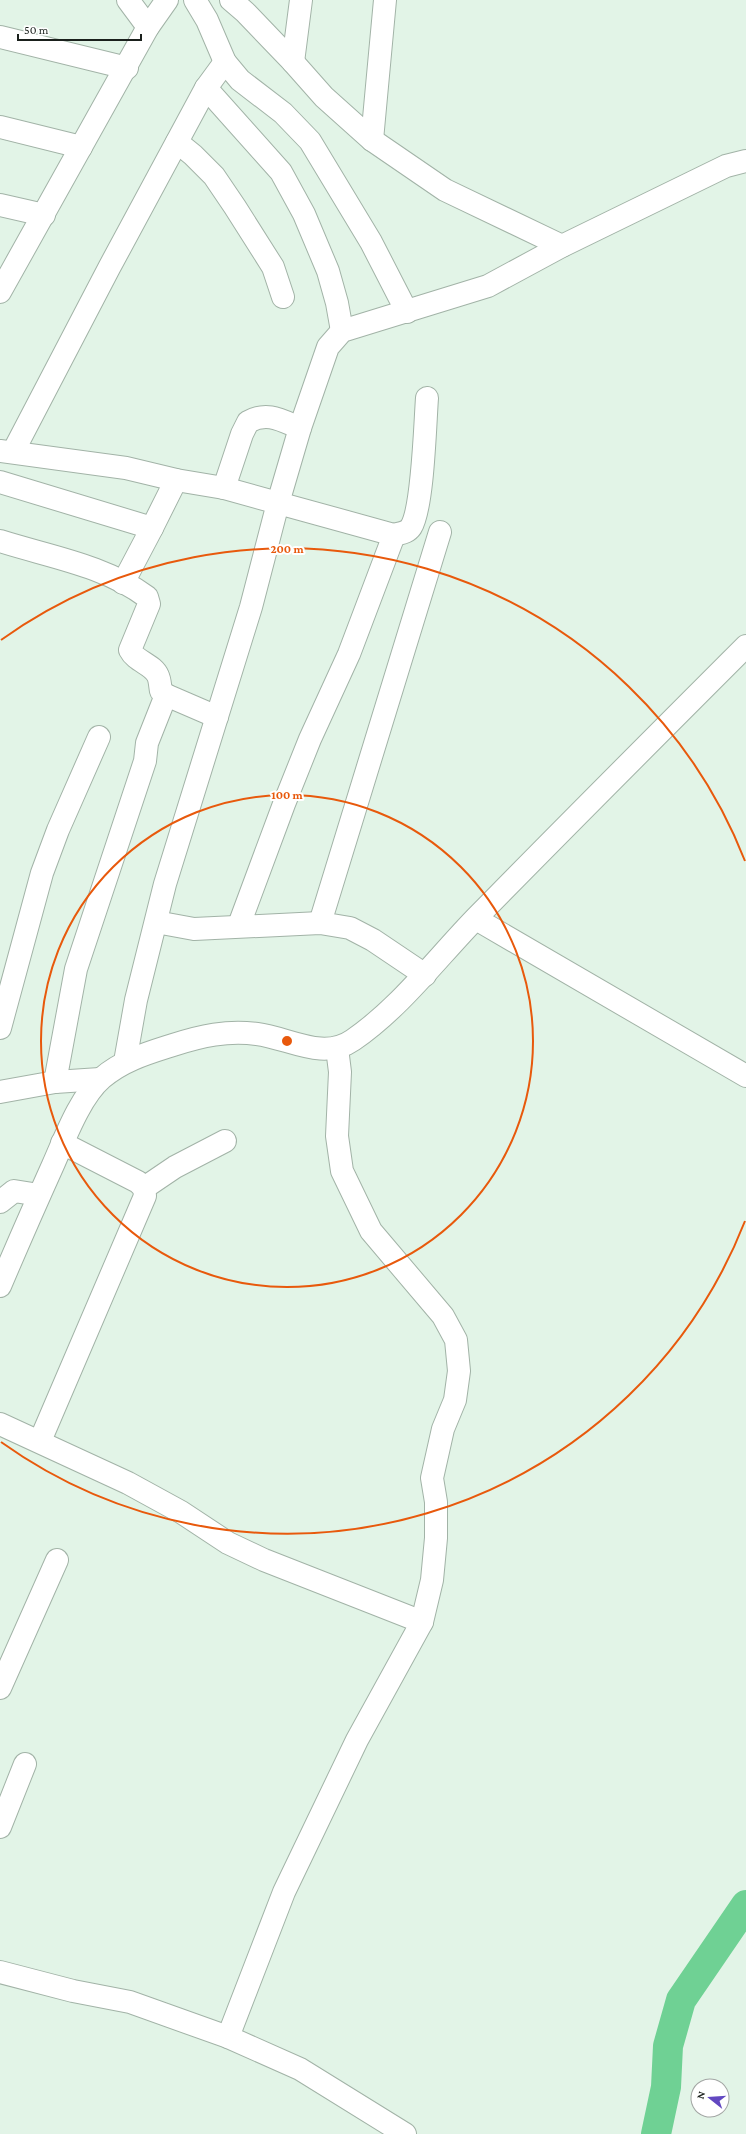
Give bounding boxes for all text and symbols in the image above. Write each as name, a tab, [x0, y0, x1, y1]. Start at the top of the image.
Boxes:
scale bar	[18, 16, 141, 42]
text: 50 m	[24, 23, 49, 37]
text: 200 m	[270, 542, 304, 556]
text: 100 m	[271, 788, 304, 802]
centre of rings	[280, 1034, 294, 1048]
north arrow	[690, 2078, 730, 2118]
text: N	[694, 2089, 707, 2100]

